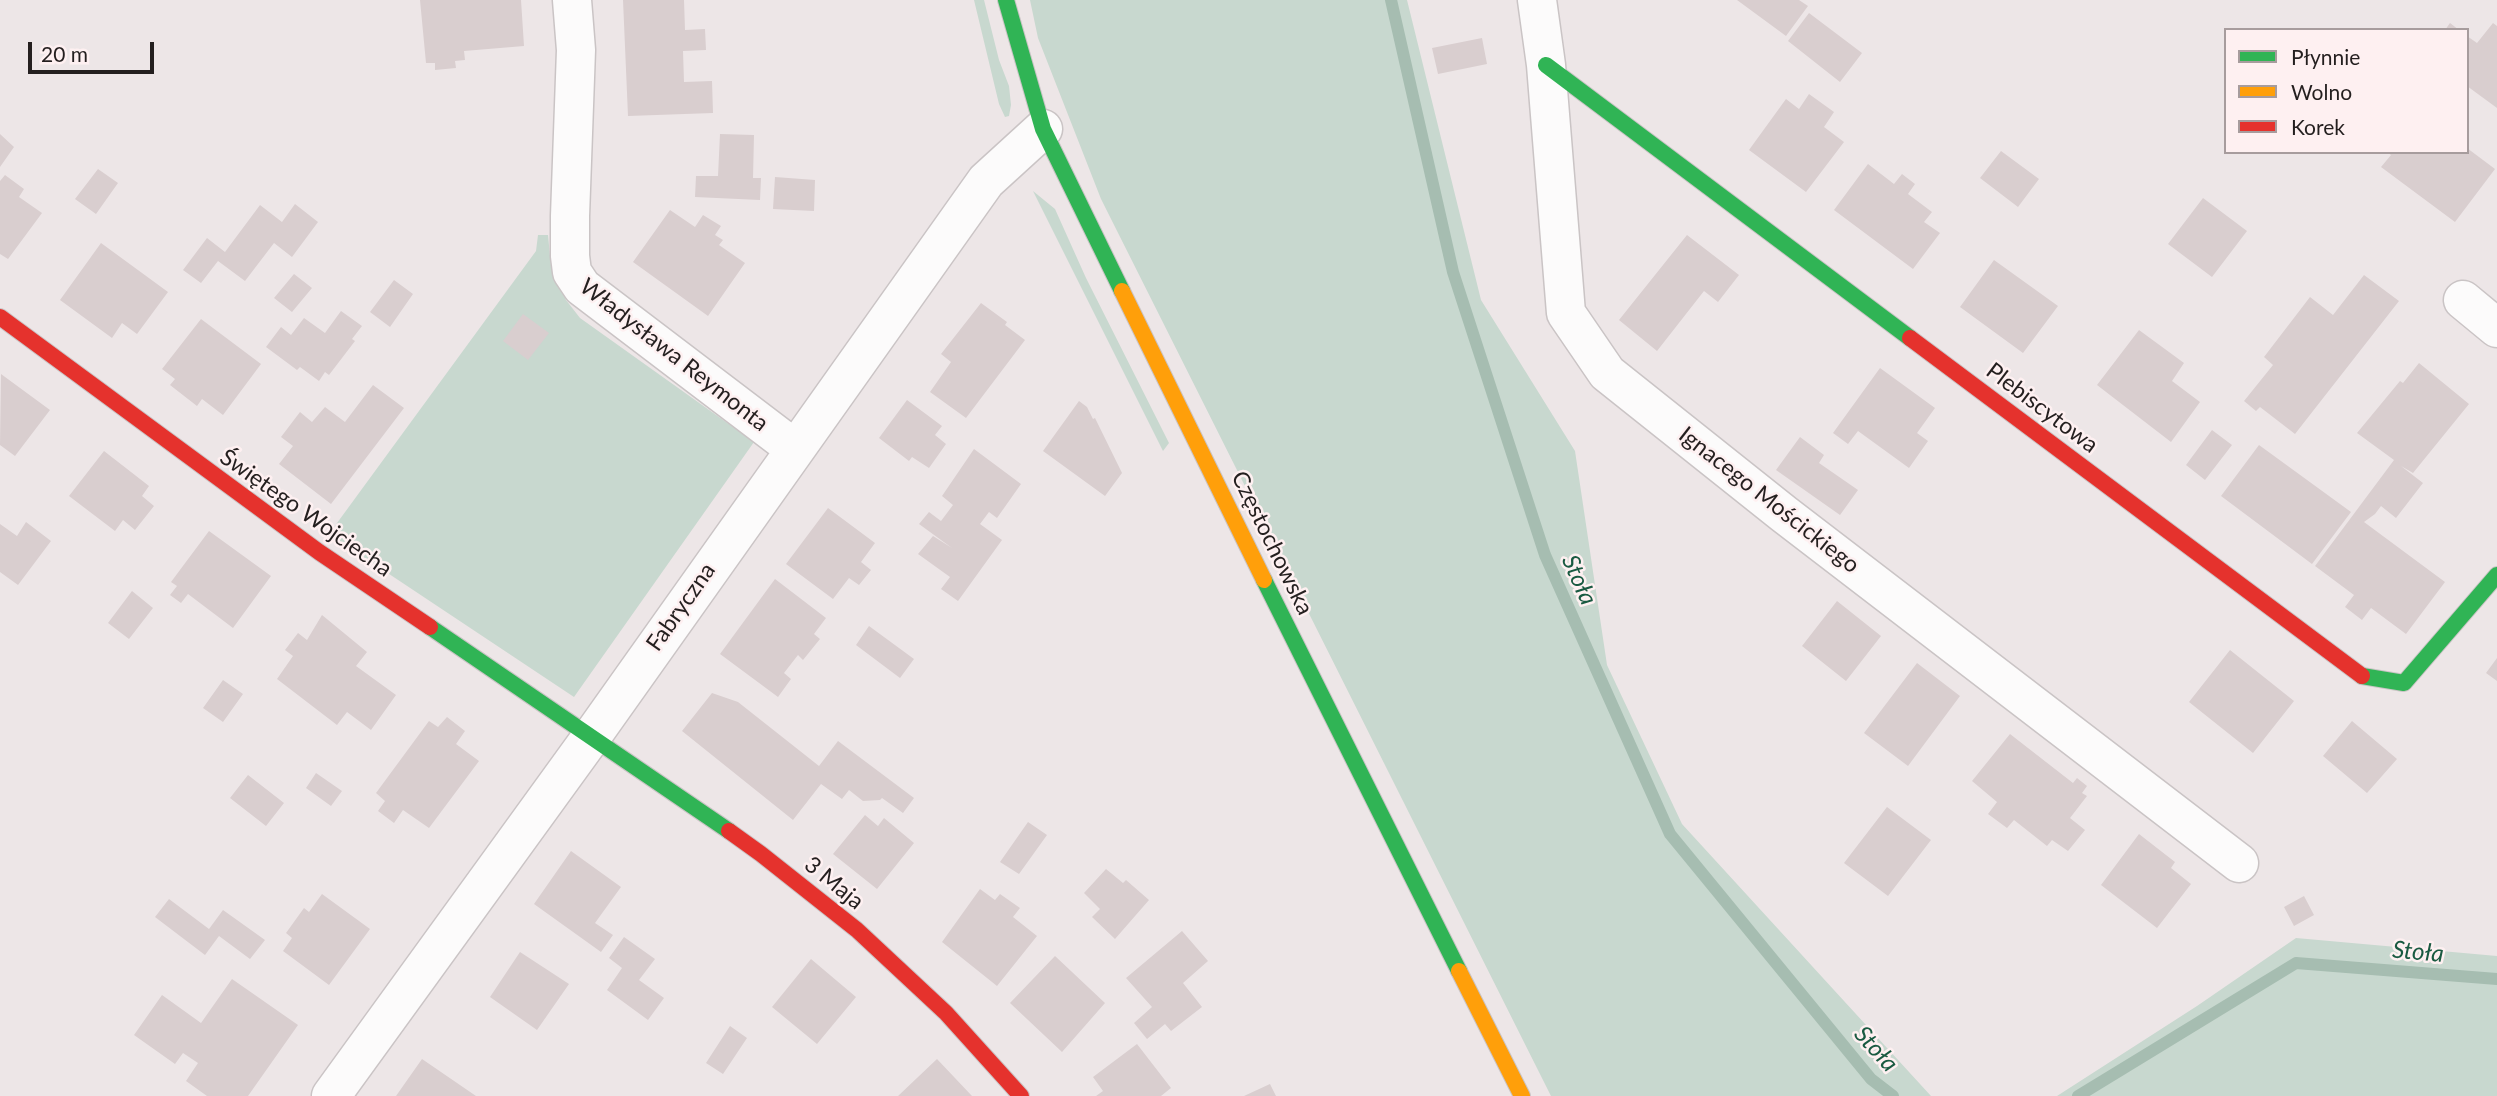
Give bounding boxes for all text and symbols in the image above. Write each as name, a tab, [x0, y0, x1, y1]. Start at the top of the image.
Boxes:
scale bar	[32, 28, 158, 72]
legend	[2224, 28, 2469, 154]
text: 20 m	[41, 41, 88, 66]
text: Płynnie	[2291, 44, 2360, 69]
text: Wolno	[2291, 79, 2352, 104]
text: Korek	[2291, 114, 2345, 139]
street label: Władysława Reymonta	[574, 273, 774, 437]
street label: Plebiscytowa	[1981, 357, 2103, 459]
street label: Ignacego Mościckiego	[1673, 421, 1865, 579]
street label: Świętego Wojciecha	[215, 443, 397, 583]
street label: Częstochowska	[1225, 467, 1319, 619]
water label: Stoła	[1555, 551, 1603, 609]
street label: Fabryczna	[641, 558, 721, 656]
street label: 3 Maja	[799, 851, 869, 915]
water label: Stoła	[2391, 935, 2445, 969]
water label: Stoła	[1848, 1020, 1904, 1078]

